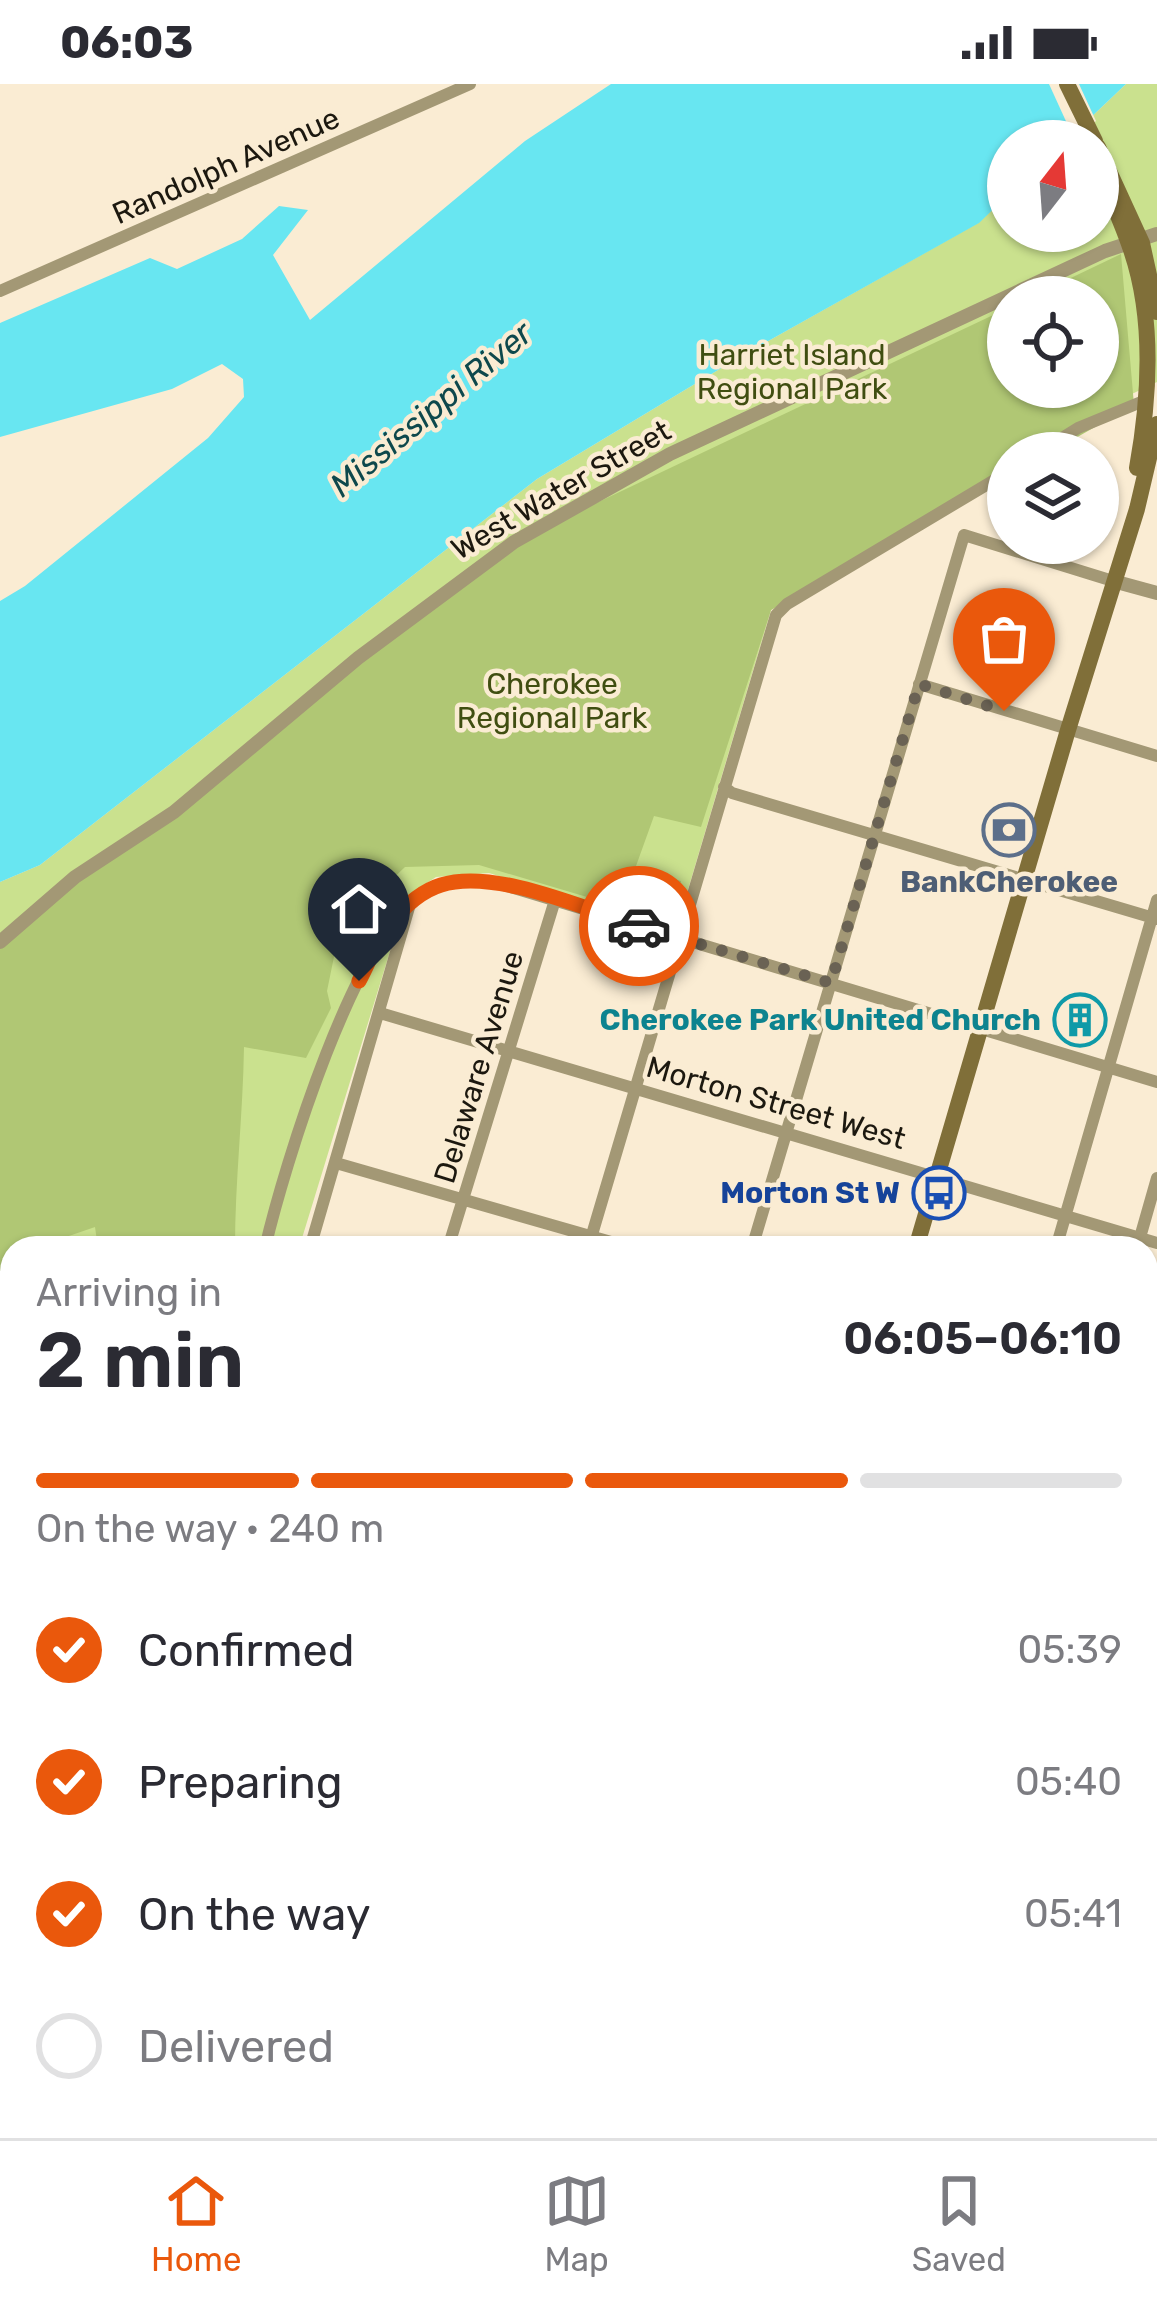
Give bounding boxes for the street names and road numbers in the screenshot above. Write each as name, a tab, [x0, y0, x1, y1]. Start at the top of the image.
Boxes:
street label: Randolph Avenue	[107, 100, 345, 232]
street label: West Water Street	[445, 412, 677, 567]
street label: Delaware Avenue	[427, 947, 531, 1187]
street label: Morton Street West	[642, 1049, 910, 1157]

